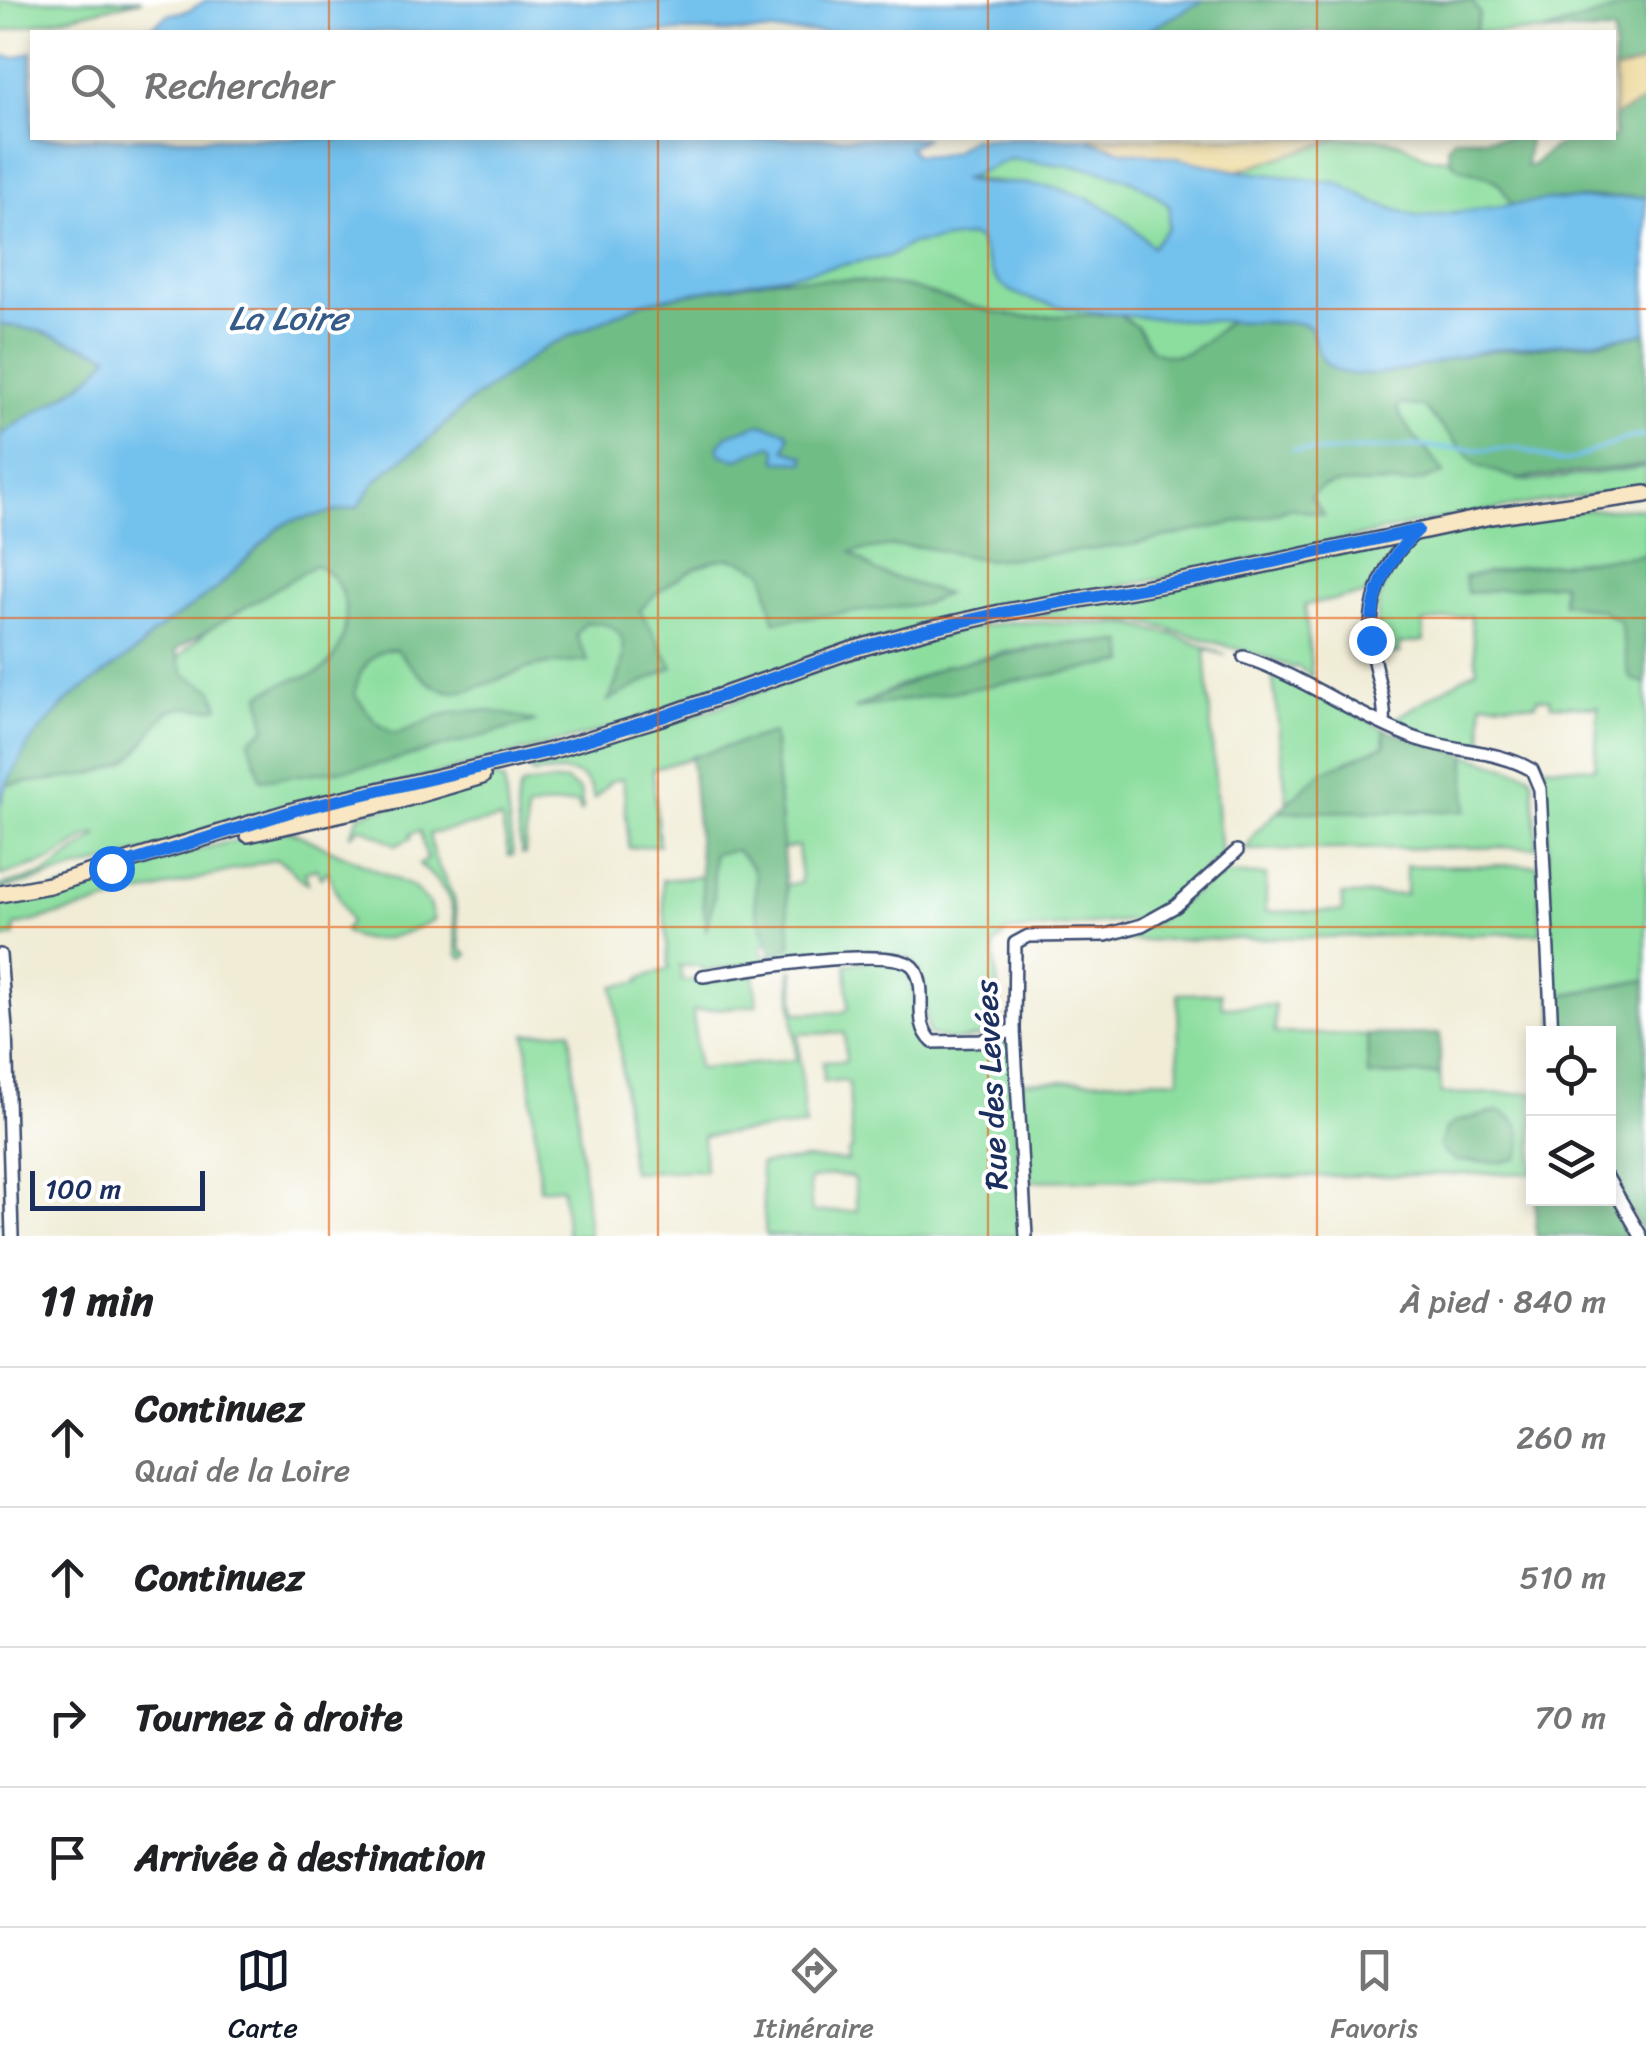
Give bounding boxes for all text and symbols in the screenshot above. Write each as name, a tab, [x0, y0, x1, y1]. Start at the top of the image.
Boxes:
search box	[30, 30, 1616, 140]
text: Rechercher	[145, 52, 334, 119]
icon: search	[65, 58, 120, 113]
water label: La Loire	[229, 287, 350, 349]
route end	[1349, 618, 1395, 664]
route start	[89, 846, 135, 892]
street label: Rue des Levées	[958, 978, 1025, 1192]
map controls	[1526, 1026, 1616, 1206]
button: locate	[1526, 1026, 1616, 1116]
button: layers	[1526, 1116, 1616, 1206]
text: 100 m	[45, 1164, 121, 1213]
scale bar	[30, 1166, 205, 1210]
text: 11 min	[40, 1264, 153, 1338]
text: À pied · 840 m	[1400, 1273, 1606, 1330]
text: Continuez	[135, 1375, 304, 1442]
text: 260 m	[1516, 1409, 1606, 1466]
icon: ahead	[40, 1410, 95, 1465]
text: Quai de la Loire	[135, 1442, 350, 1499]
text: Continuez	[135, 1544, 304, 1611]
text: 510 m	[1520, 1549, 1606, 1606]
icon: ahead	[40, 1550, 95, 1605]
text: Tournez à droite	[135, 1684, 403, 1751]
text: 70 m	[1535, 1689, 1606, 1746]
icon: right	[40, 1690, 95, 1745]
text: Arrivée à destination	[135, 1824, 485, 1891]
icon: arrive	[40, 1830, 95, 1885]
tab: Carte	[228, 1943, 298, 2052]
tab: Itinéraire	[754, 1943, 874, 2052]
tab: Favoris	[1331, 1943, 1418, 2052]

